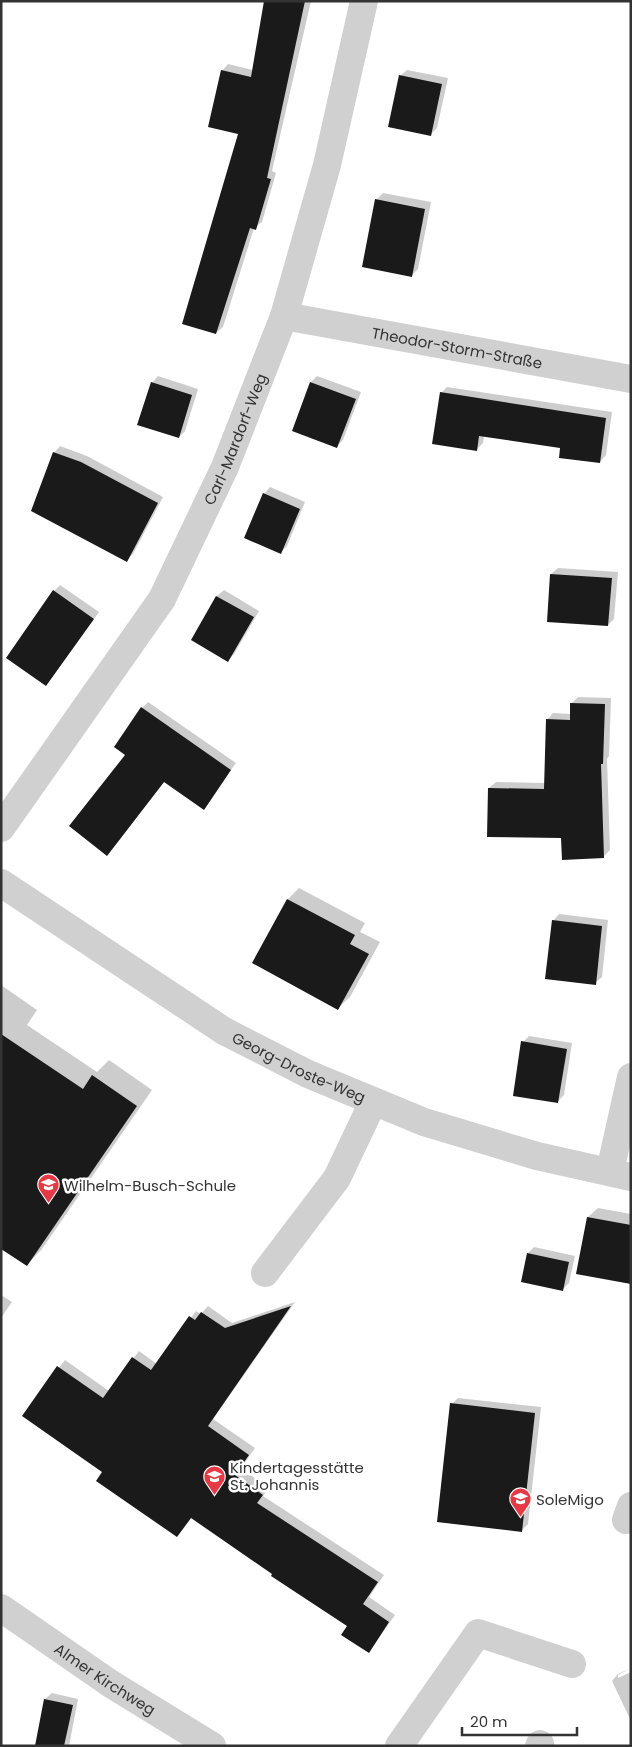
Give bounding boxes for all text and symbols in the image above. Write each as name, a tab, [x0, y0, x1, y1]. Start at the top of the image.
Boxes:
street label: Theodor-Storm-Straße	[370, 322, 544, 373]
street label: Carl-Mardorf-Weg	[198, 370, 271, 508]
street label: Georg-Droste-Weg	[229, 1027, 369, 1107]
school or university icon: Wilhelm-Busch-Schule	[36, 1173, 60, 1204]
place label: Wilhelm-Busch-Schule	[64, 1175, 236, 1196]
place label: Kindertagesstätte St. Johannis	[230, 1457, 364, 1495]
school or university icon: Kindertagesstätte St. Johannis	[202, 1464, 226, 1495]
school or university icon: SoleMigo	[508, 1487, 532, 1518]
place label: SoleMigo	[536, 1489, 604, 1510]
street label: Almer Kirchweg	[51, 1638, 160, 1720]
scale bar	[462, 1704, 577, 1736]
text: 20 m	[470, 1711, 508, 1732]

